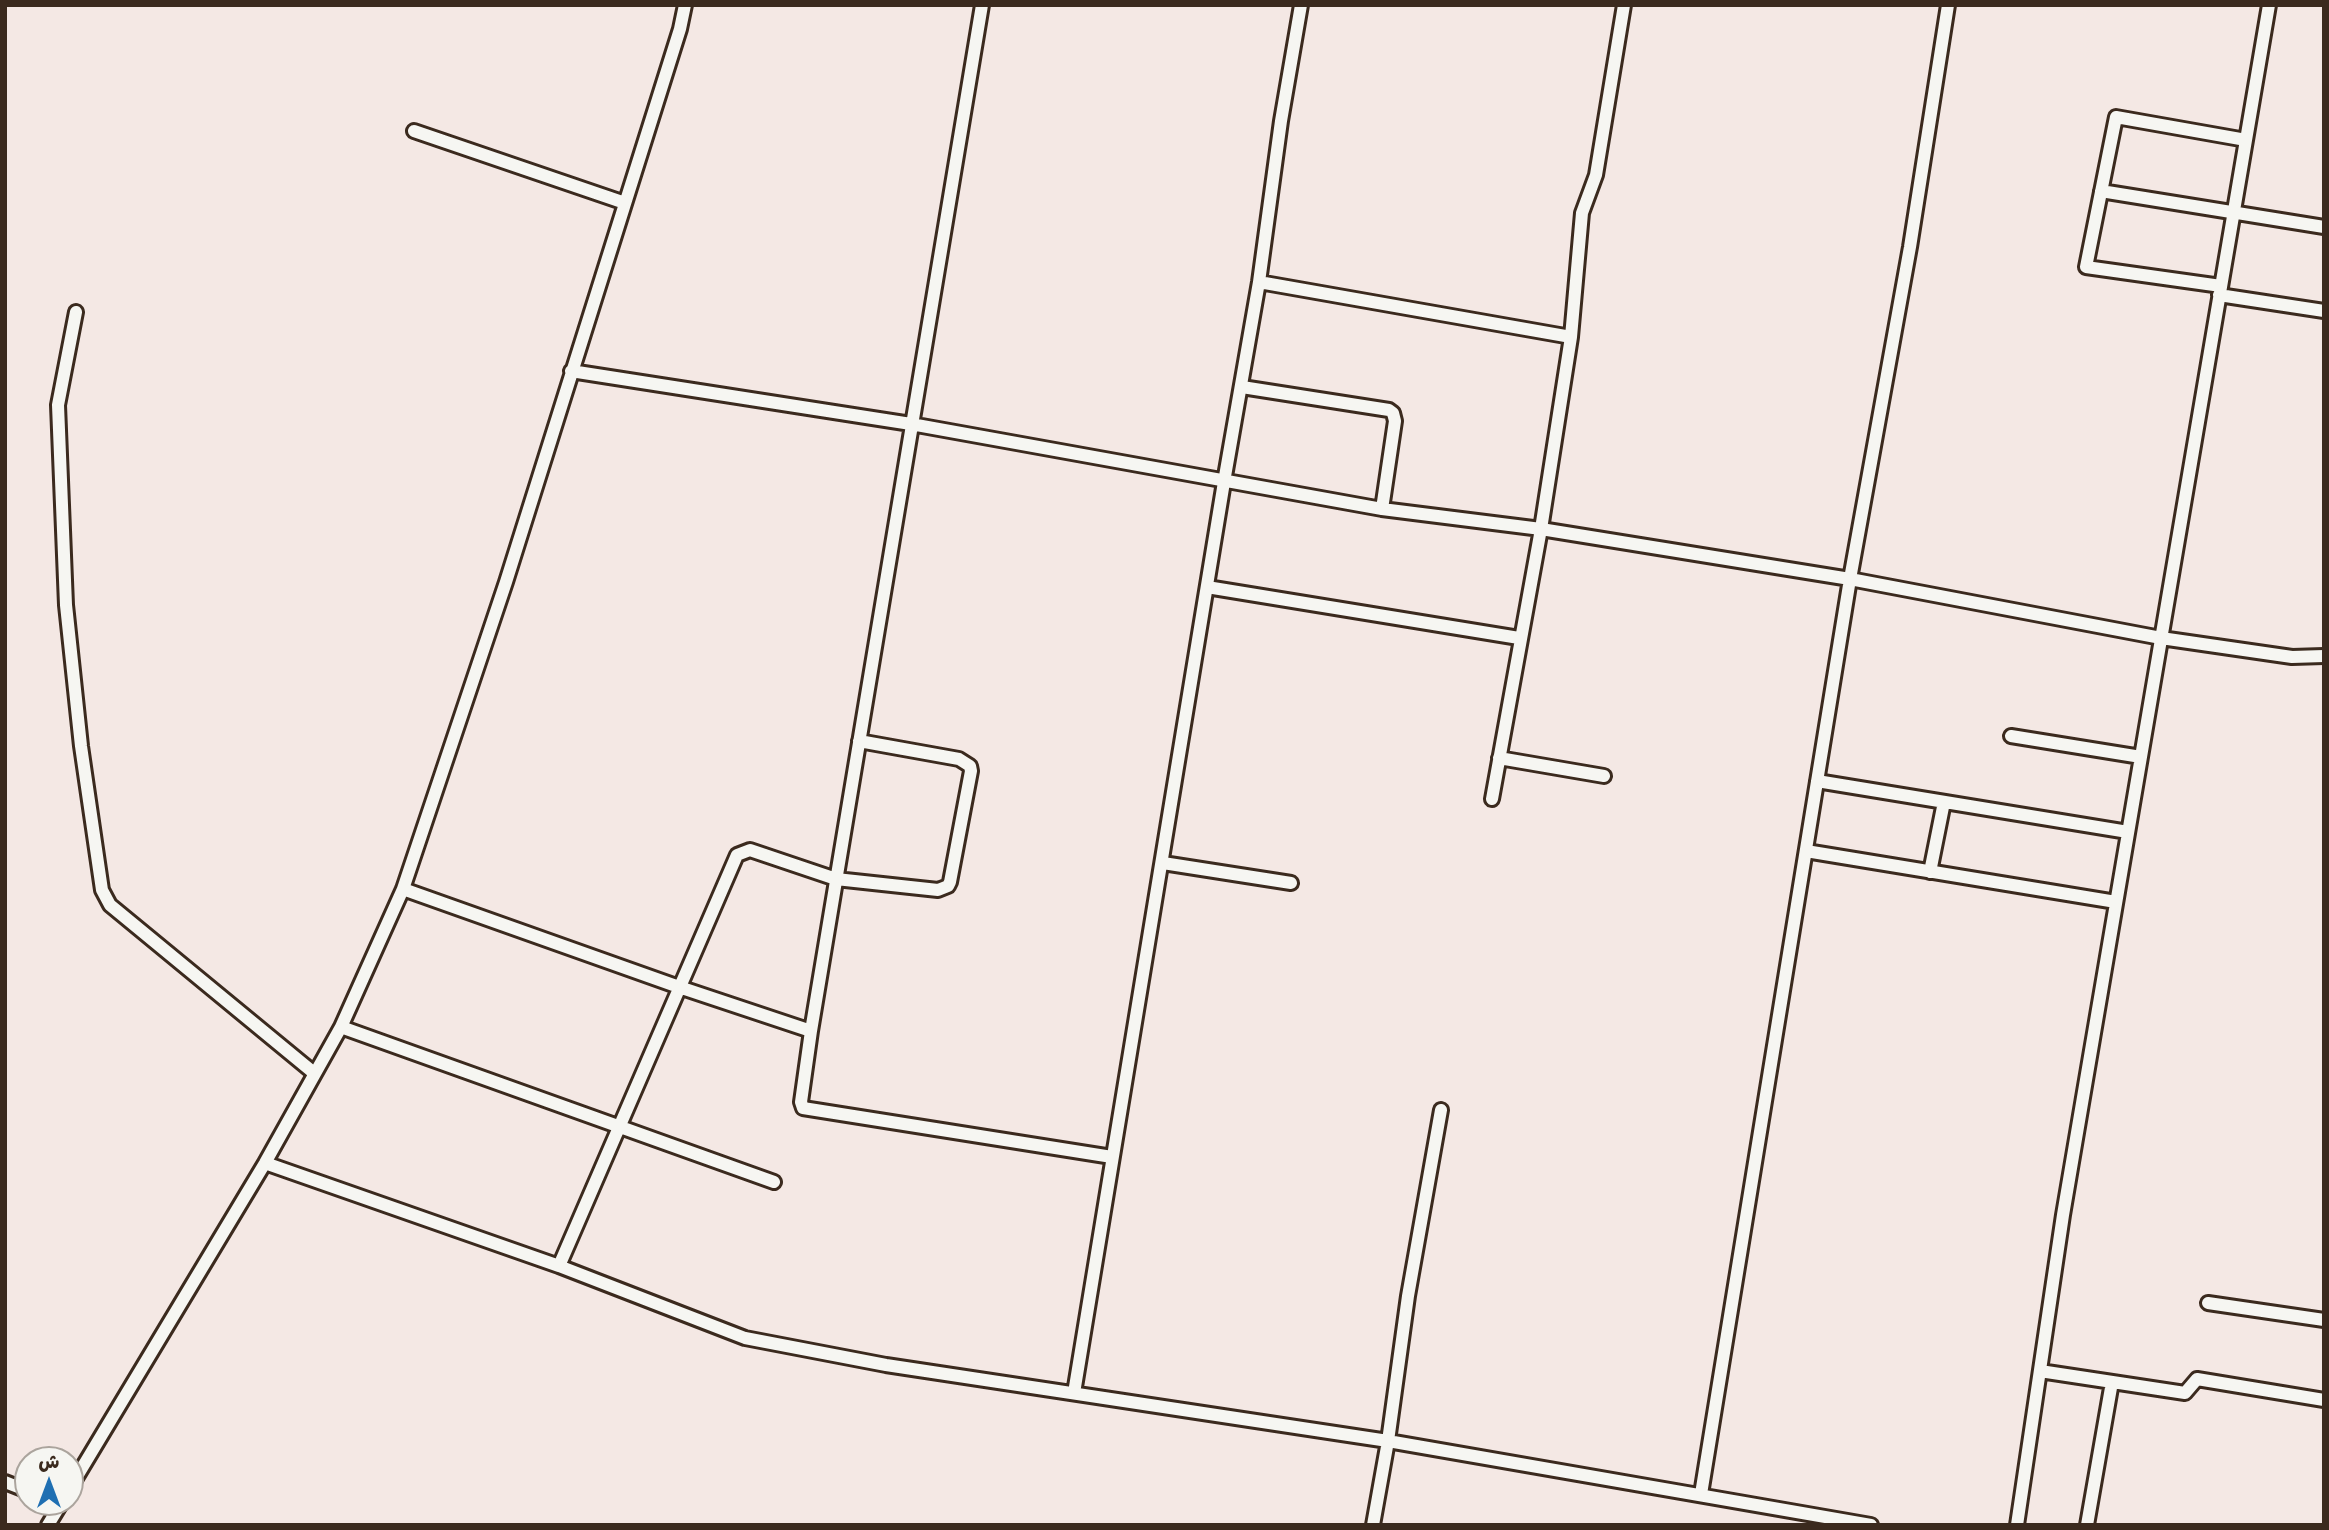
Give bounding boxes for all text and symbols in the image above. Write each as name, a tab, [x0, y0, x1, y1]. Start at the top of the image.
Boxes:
north arrow	[14, 1446, 84, 1516]
text: ش	[39, 1451, 59, 1473]

